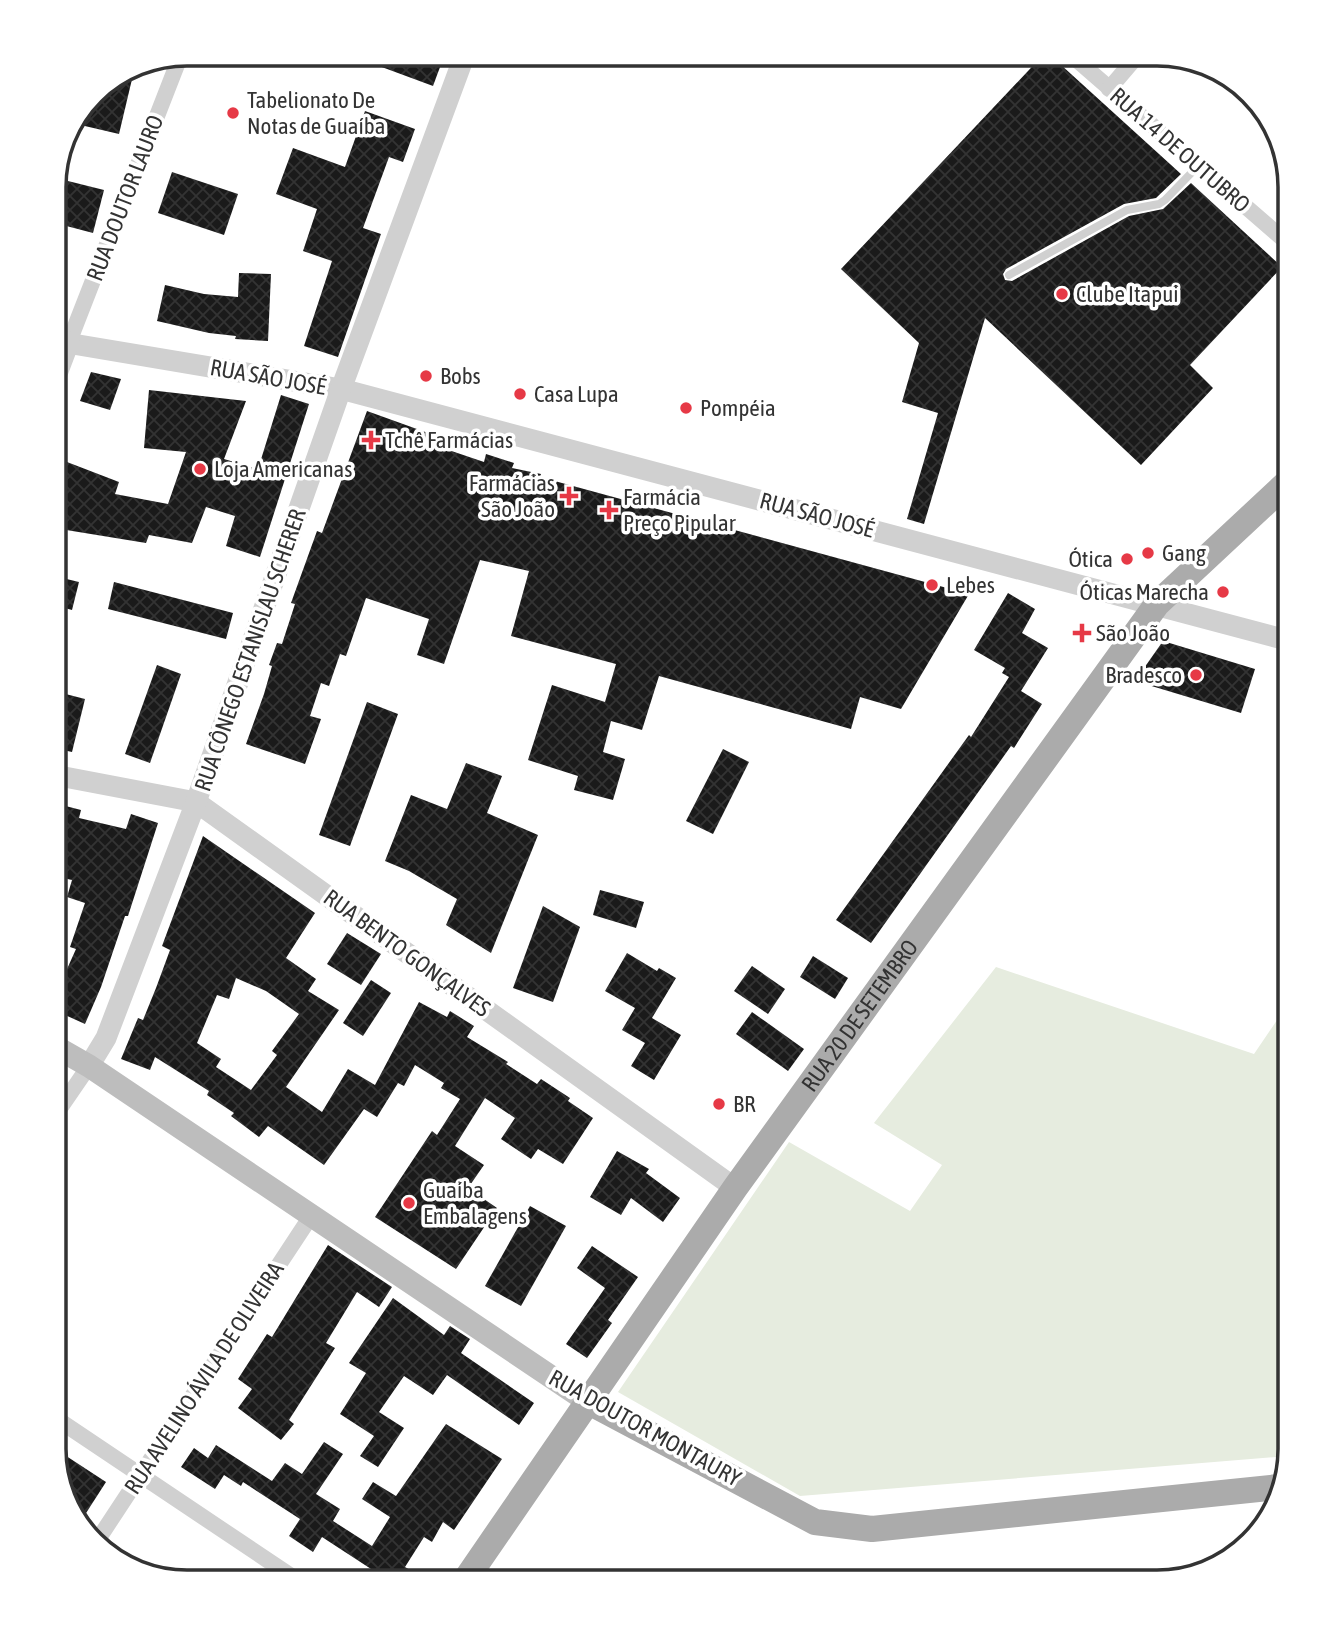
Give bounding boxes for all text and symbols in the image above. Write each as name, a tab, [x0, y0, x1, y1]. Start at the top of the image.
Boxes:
street label: RUA 14 DE OUTUBRO	[1105, 82, 1255, 218]
place label: Tabelionato De Notas de Guaíba	[247, 87, 385, 139]
marker: Tabelionato De Notas de Guaíba	[225, 105, 241, 121]
street label: RUA DOUTOR LAURO	[81, 111, 169, 285]
place label: Clube Itapui	[1076, 281, 1179, 307]
marker: Clube Itapui	[1054, 286, 1070, 302]
street label: RUA SÃO JOSÉ	[208, 354, 328, 400]
place label: Bobs	[440, 363, 481, 389]
marker: Bobs	[418, 368, 434, 384]
place label: Casa Lupa	[534, 381, 619, 407]
marker: Casa Lupa	[512, 386, 528, 402]
place label: Pompéia	[700, 395, 776, 421]
marker: Pompéia	[678, 400, 694, 416]
place label: Tchê Farmácias	[385, 427, 513, 453]
marker: Tchê Farmácias	[363, 432, 379, 448]
place label: Loja Americanas	[214, 456, 352, 482]
marker: Loja Americanas	[192, 461, 208, 477]
place label: Farmácias São João	[469, 470, 555, 522]
place label: Farmácia Preço Pipular	[623, 484, 737, 536]
street label: RUA SÃO JOSÉ	[757, 487, 877, 543]
marker: Farmácias São João	[561, 488, 577, 504]
marker: Farmácia Preço Pipular	[601, 502, 617, 518]
street label: RUA CÔNEGO ESTANISLAU SCHERER	[189, 505, 311, 795]
place label: Gang	[1162, 540, 1206, 566]
marker: Gang	[1140, 545, 1156, 561]
place label: Ótica	[1068, 546, 1113, 572]
marker: Ótica	[1119, 551, 1135, 567]
place label: Lebes	[946, 572, 995, 598]
marker: Lebes	[924, 577, 940, 593]
place label: Óticas Marecha	[1080, 579, 1209, 605]
marker: Óticas Marecha	[1215, 584, 1231, 600]
place label: São João	[1096, 620, 1170, 646]
marker: São João	[1074, 625, 1090, 641]
place label: Bradesco	[1105, 662, 1182, 688]
marker: Bradesco	[1188, 667, 1204, 683]
street label: RUA BENTO GONÇALVES	[319, 884, 495, 1022]
street label: RUA 20 DE SETEMBRO	[796, 935, 923, 1096]
place label: BR	[733, 1091, 756, 1117]
marker: BR	[711, 1096, 727, 1112]
place label: Guaíba Embalagens	[423, 1177, 527, 1229]
marker: Guaíba Embalagens	[401, 1195, 417, 1211]
street label: RUA AVELINO ÁVILA DE OLIVEIRA	[119, 1257, 289, 1499]
street label: RUA DOUTOR MONTAURY	[545, 1365, 746, 1492]

